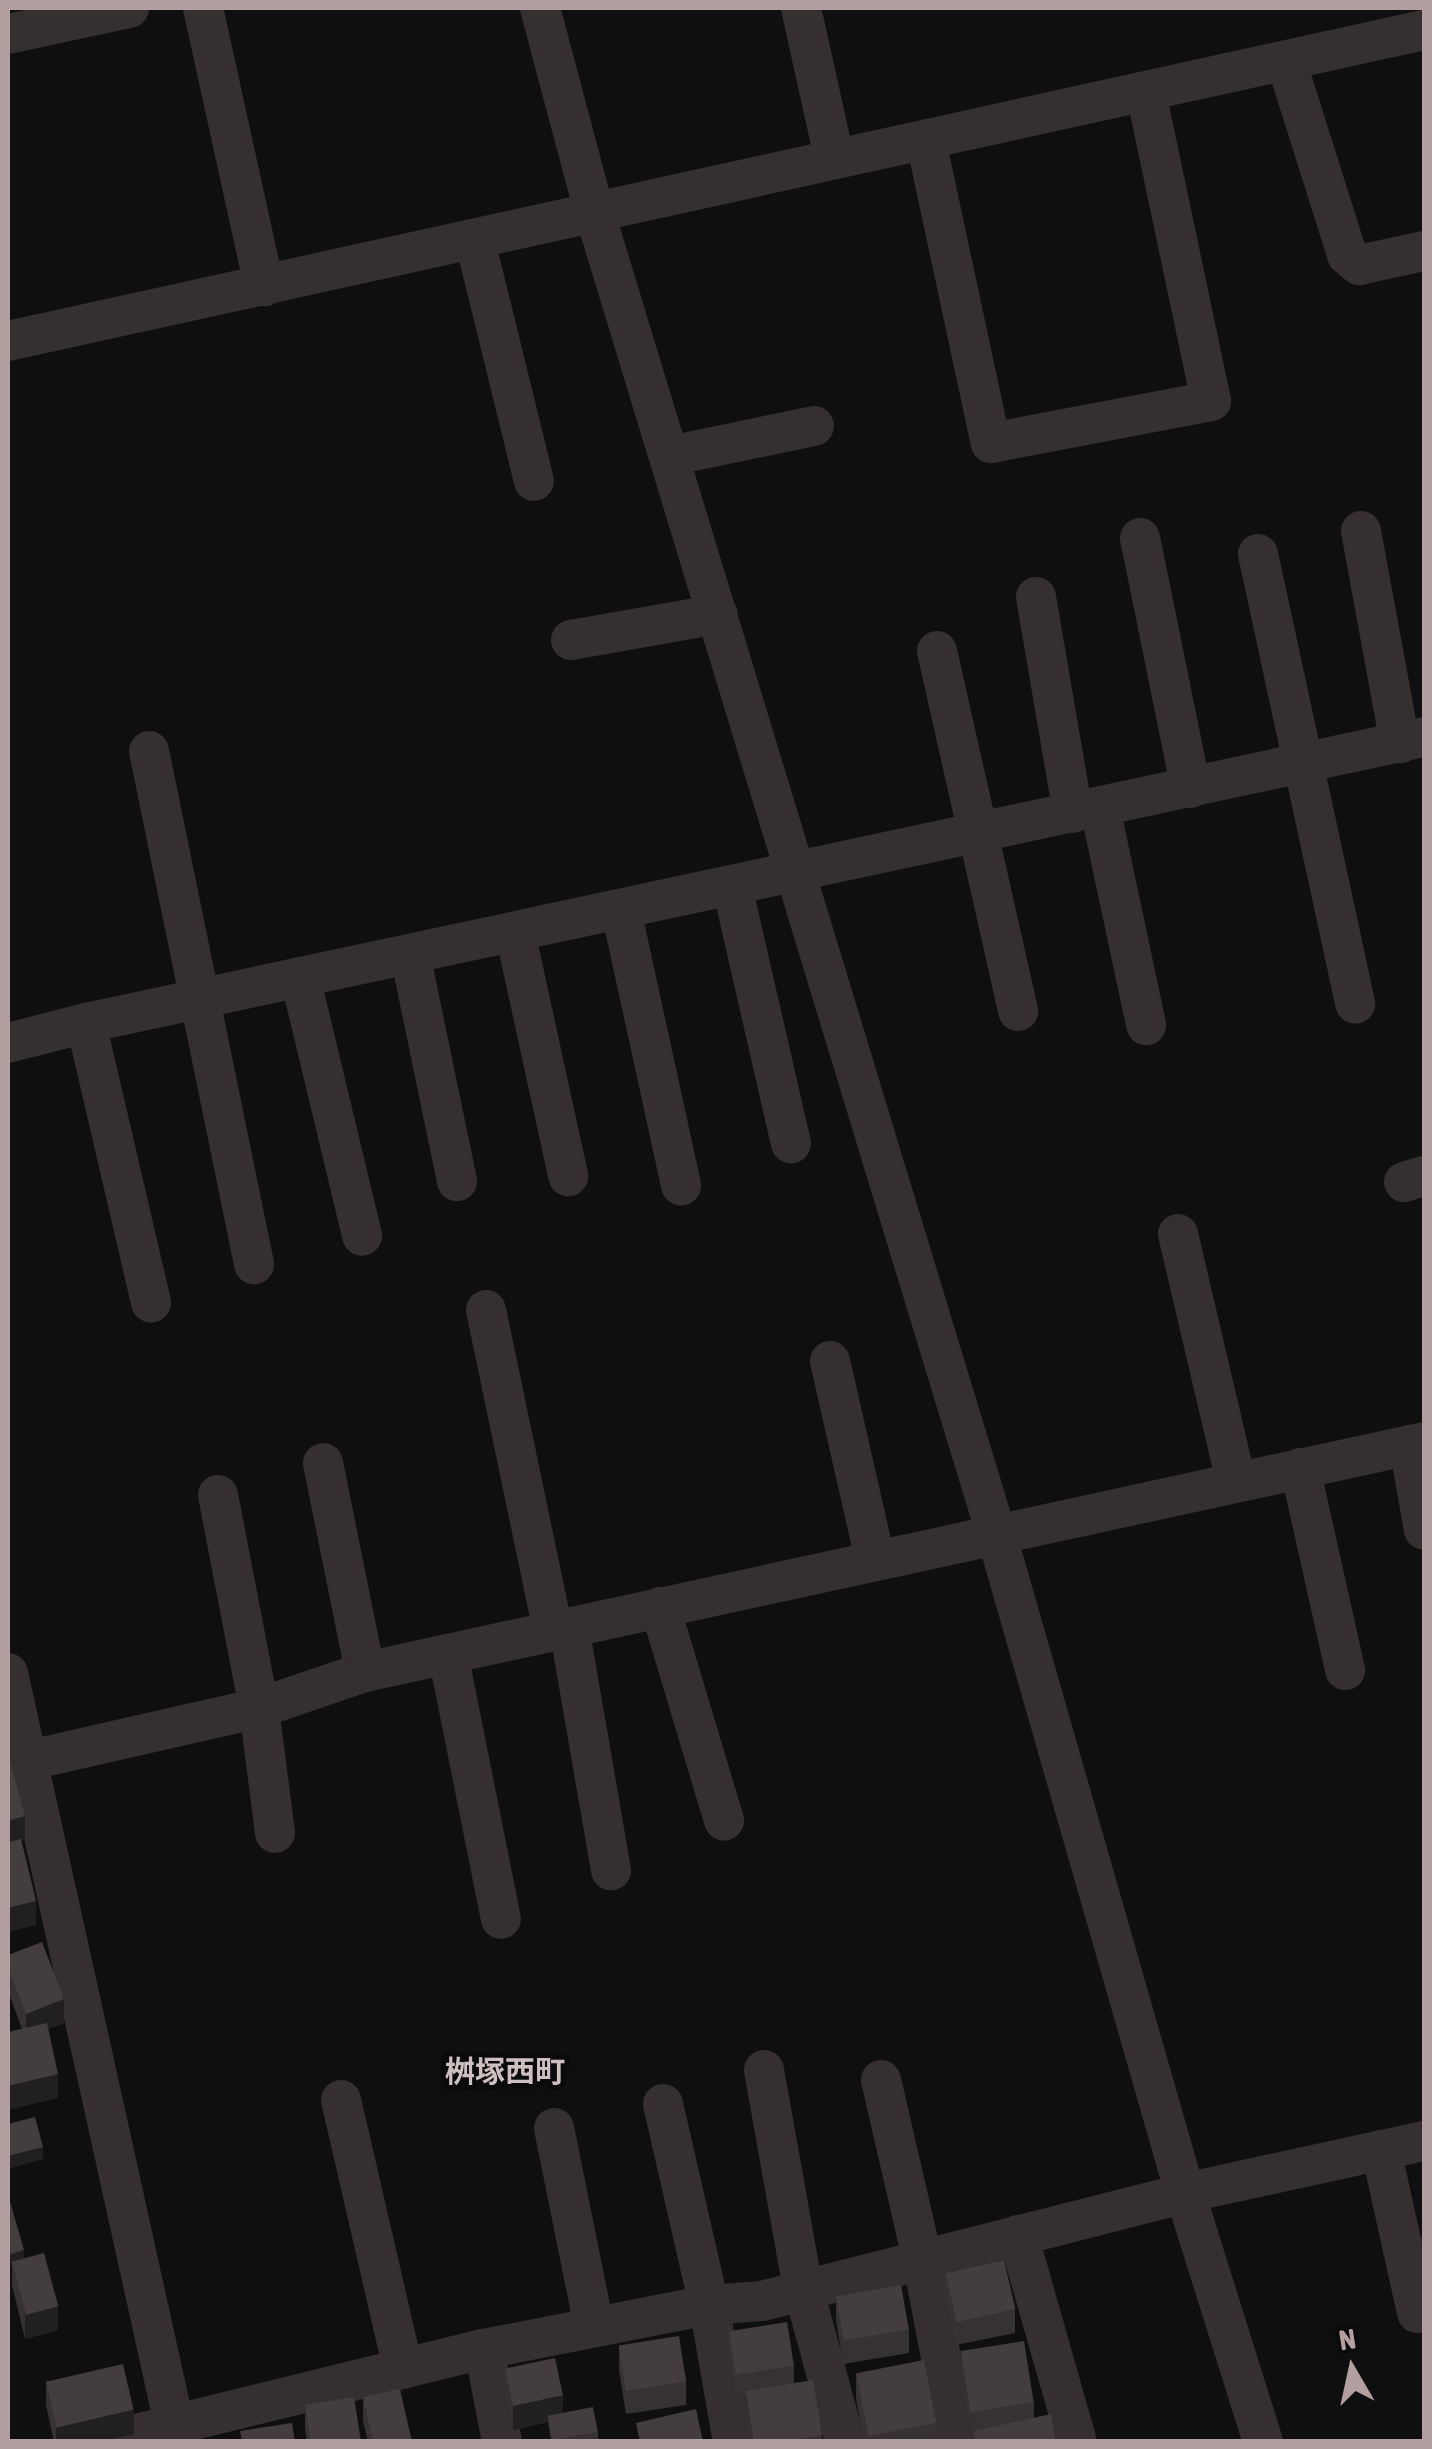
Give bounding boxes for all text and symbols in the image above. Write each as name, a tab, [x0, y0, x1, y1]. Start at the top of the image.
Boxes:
district label: 桝塚西町	[445, 2053, 565, 2089]
north arrow	[1302, 2319, 1402, 2419]
text: N	[1337, 2322, 1358, 2356]

